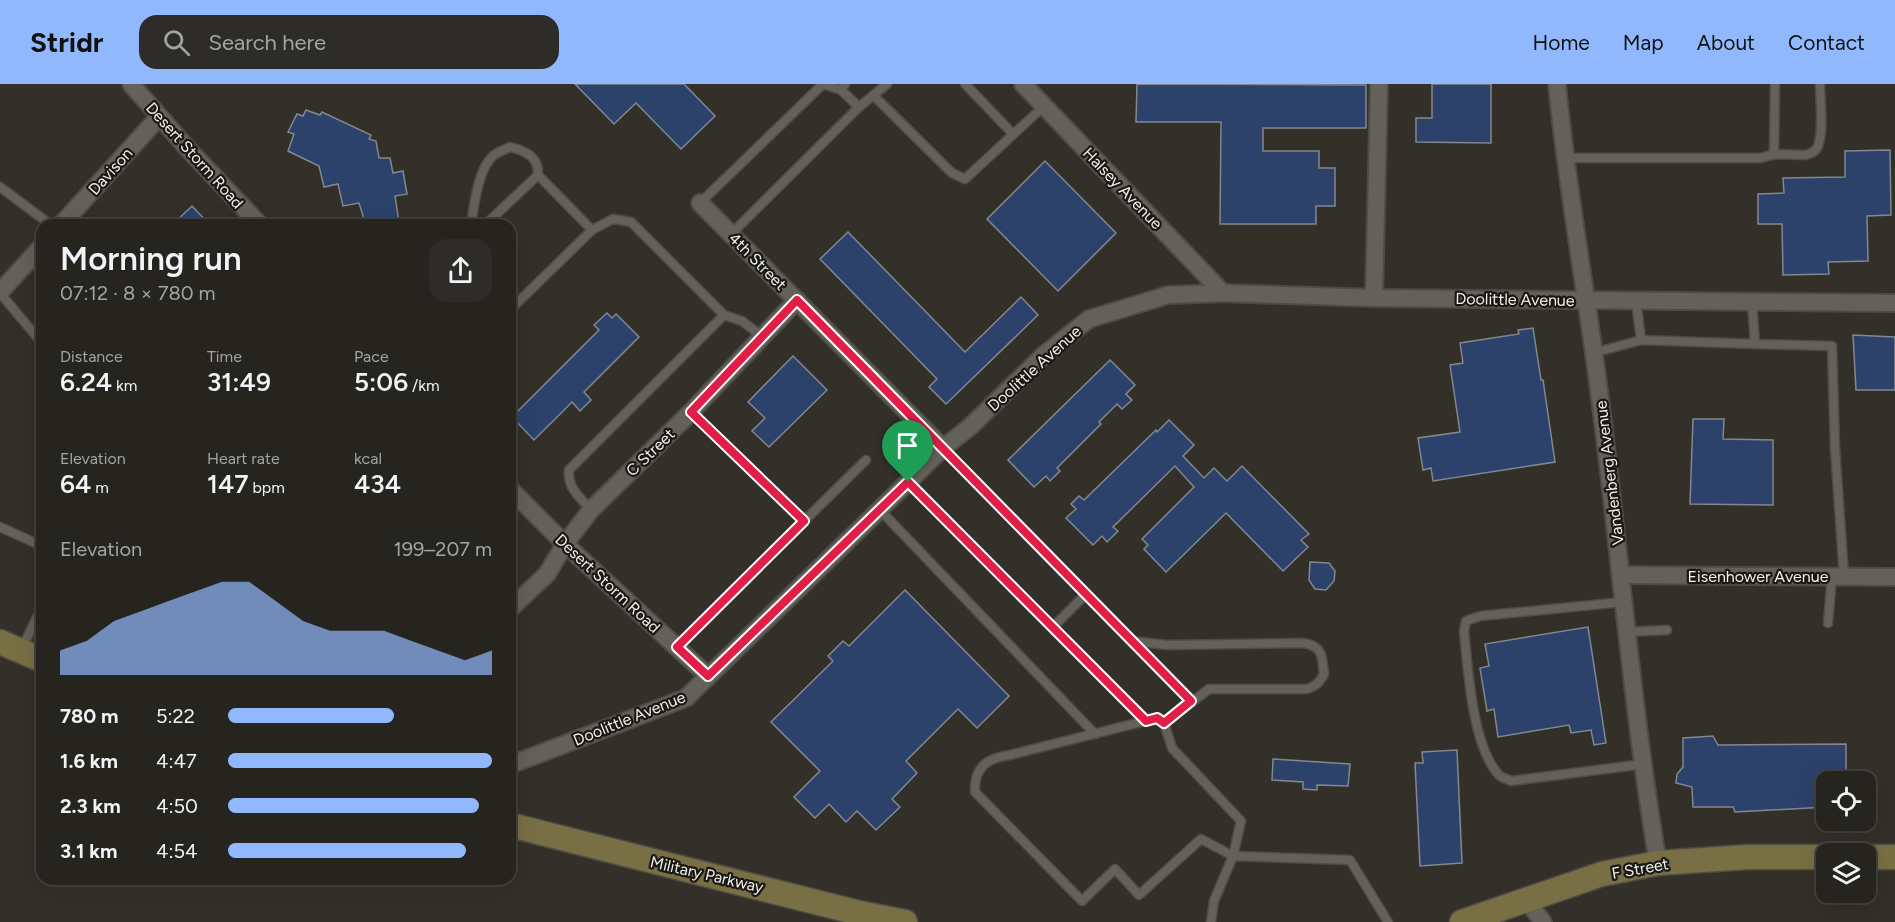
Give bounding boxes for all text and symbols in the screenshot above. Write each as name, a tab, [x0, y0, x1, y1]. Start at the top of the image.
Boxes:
search box	[139, 15, 559, 69]
text: Stridr	[30, 25, 103, 59]
icon: search	[160, 26, 193, 59]
text: Search here	[208, 29, 326, 56]
text: Home	[1533, 30, 1590, 55]
text: Map	[1623, 30, 1664, 55]
text: About	[1697, 30, 1755, 55]
text: Contact	[1788, 30, 1865, 55]
street label: Desert Storm Road	[142, 98, 247, 212]
street label: Davison	[84, 144, 136, 199]
street label: Halsey Avenue	[1079, 144, 1167, 233]
street label: 4th Street	[725, 229, 790, 294]
text: Morning run	[60, 239, 242, 278]
button: share	[429, 239, 492, 302]
text: 07:12 · 8 × 780 m	[60, 281, 215, 305]
street label: Doolittle Avenue	[1455, 289, 1575, 310]
street label: Doolittle Avenue	[984, 321, 1085, 415]
text: Distance	[60, 347, 123, 366]
text: Time	[207, 347, 242, 366]
text: Pace	[354, 347, 389, 366]
text: 6.24	[60, 366, 112, 398]
text: 31:49	[207, 366, 271, 398]
text: 5:06	[354, 366, 408, 398]
text: km	[112, 376, 137, 395]
text: /km	[408, 376, 440, 395]
street label: Vandenberg Avenue	[1591, 399, 1628, 546]
pin	[882, 420, 933, 482]
street label: C Street	[622, 425, 679, 480]
icon: arrive	[891, 429, 924, 462]
text: Elevation	[60, 449, 126, 468]
text: Heart rate	[207, 449, 280, 468]
text: kcal	[354, 449, 382, 468]
text: 64	[60, 468, 91, 500]
text: 147	[207, 468, 248, 500]
text: 434	[354, 468, 401, 500]
text: m	[91, 478, 109, 497]
text: bpm	[248, 478, 285, 497]
street label: Desert Storm Road	[551, 530, 664, 637]
text: Elevation	[60, 537, 142, 561]
text: 199–207 m	[393, 537, 492, 561]
street label: Eisenhower Avenue	[1688, 567, 1829, 586]
street label: Doolittle Avenue	[570, 687, 688, 750]
text: 780 m	[60, 704, 119, 728]
text: 5:22	[156, 704, 195, 728]
text: 1.6 km	[60, 749, 118, 773]
text: 4:47	[156, 749, 197, 773]
map controls	[1816, 771, 1876, 903]
button: locate	[1816, 771, 1876, 831]
text: 2.3 km	[60, 794, 121, 818]
text: 4:50	[156, 794, 198, 818]
text: 3.1 km	[60, 839, 117, 863]
text: 4:54	[156, 839, 197, 863]
button: layers	[1816, 843, 1876, 903]
street label: Military Parkway	[648, 852, 766, 897]
street label: F Street	[1610, 854, 1670, 883]

